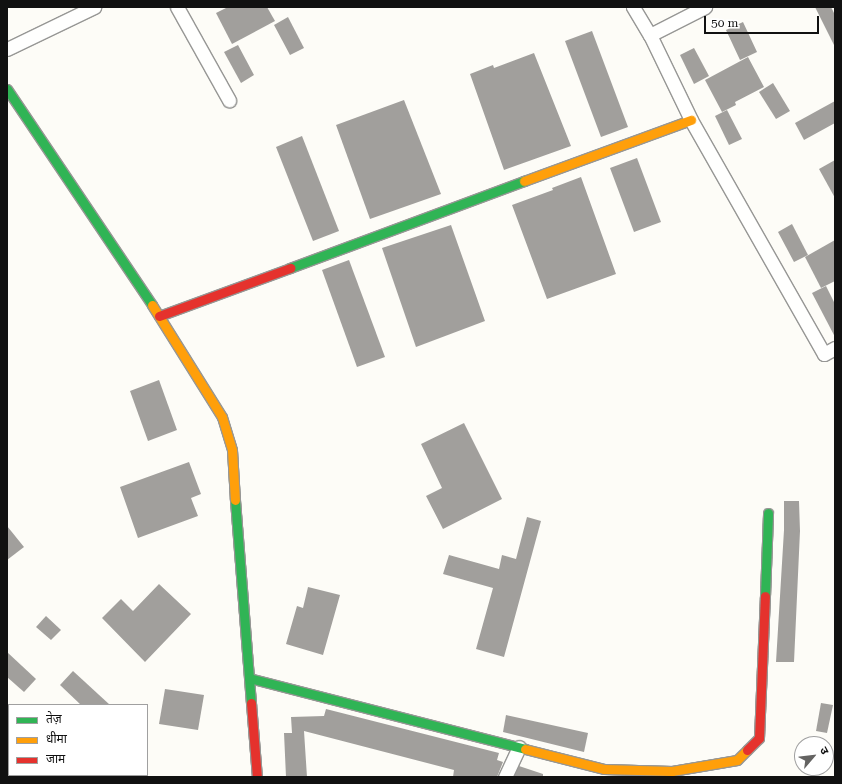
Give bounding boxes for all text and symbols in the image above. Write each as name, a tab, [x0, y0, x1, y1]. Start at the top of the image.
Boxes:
scale bar	[706, 8, 821, 34]
text: 50 m	[711, 16, 738, 30]
legend	[8, 704, 148, 776]
text: तेज़	[46, 712, 62, 726]
text: धीमा	[46, 732, 67, 746]
north arrow	[794, 736, 834, 776]
text: उ	[817, 745, 831, 756]
text: जाम	[46, 752, 65, 766]

